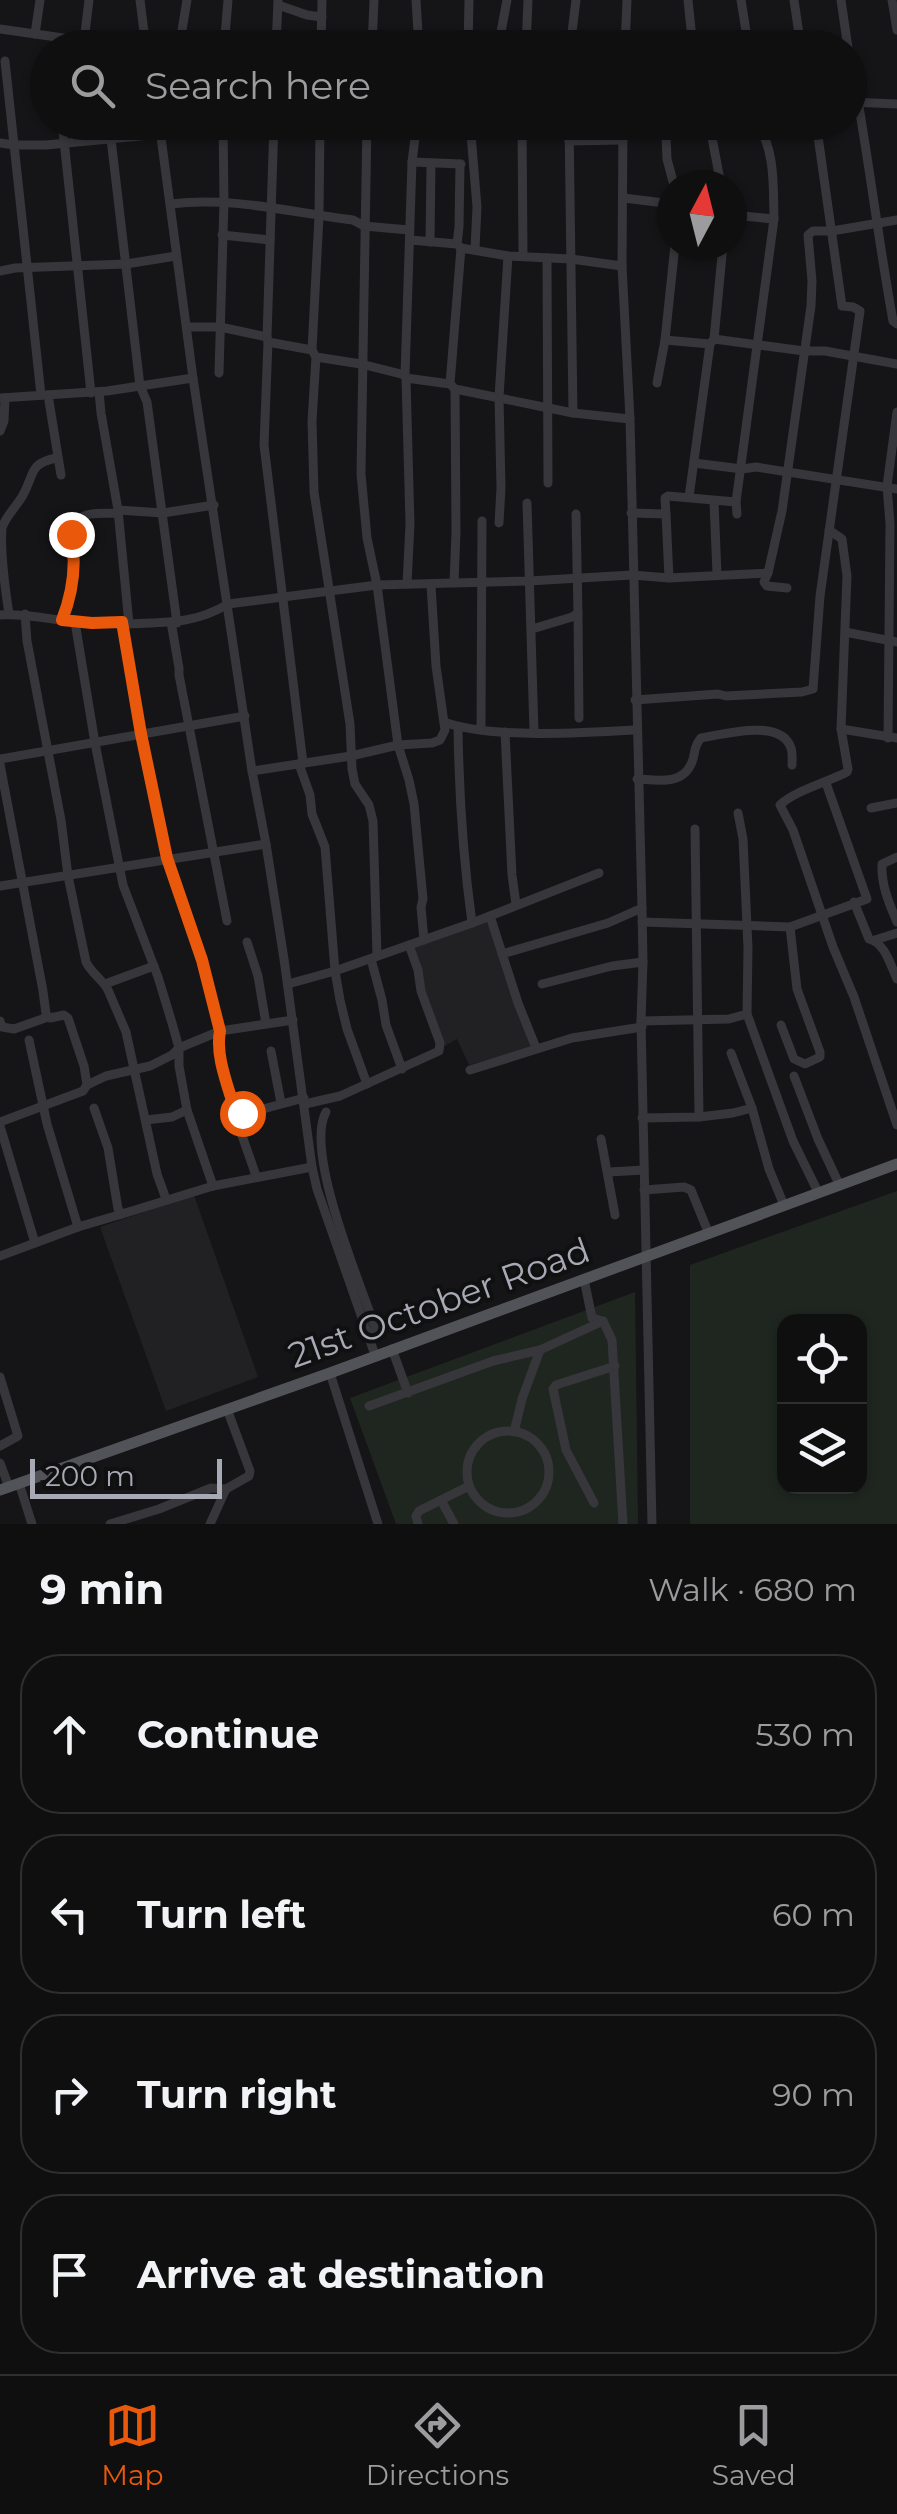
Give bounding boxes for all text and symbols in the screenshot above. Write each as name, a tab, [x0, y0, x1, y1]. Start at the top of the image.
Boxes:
search box	[30, 30, 867, 140]
icon: search	[65, 58, 120, 113]
text: Search here	[145, 62, 371, 109]
north arrow	[657, 170, 747, 260]
route end	[49, 512, 95, 558]
route start	[220, 1091, 266, 1137]
street label: 21st October Road	[282, 1228, 595, 1377]
map controls	[777, 1314, 867, 1494]
button: locate	[777, 1314, 867, 1404]
button: layers	[777, 1404, 867, 1494]
scale bar	[30, 1454, 222, 1498]
text: 200 m	[45, 1459, 135, 1493]
text: 9 min	[40, 1563, 164, 1615]
text: Walk · 680 m	[648, 1570, 857, 1609]
icon: ahead	[42, 1707, 97, 1762]
text: Continue	[137, 1711, 319, 1758]
text: 530 m	[755, 1715, 855, 1754]
icon: left	[42, 1887, 97, 1942]
text: Turn left	[137, 1891, 306, 1938]
text: 60 m	[772, 1895, 855, 1934]
icon: right	[42, 2067, 97, 2122]
text: Turn right	[137, 2071, 336, 2118]
text: 90 m	[772, 2075, 855, 2114]
icon: arrive	[42, 2247, 97, 2302]
text: Arrive at destination	[137, 2251, 545, 2298]
tab: Map	[101, 2398, 163, 2492]
tab: Directions	[366, 2398, 509, 2492]
tab: Saved	[712, 2398, 796, 2492]

